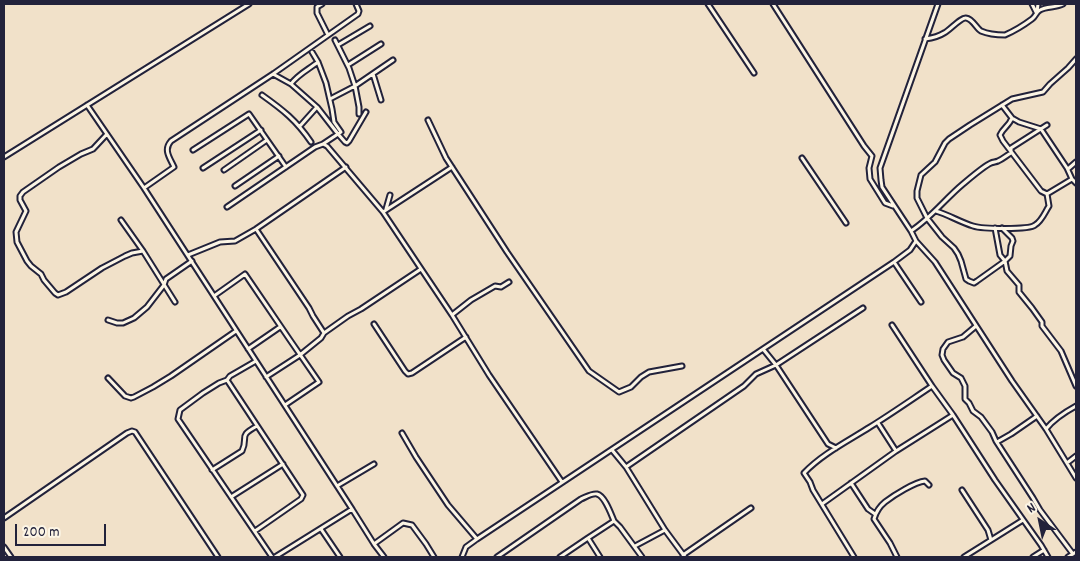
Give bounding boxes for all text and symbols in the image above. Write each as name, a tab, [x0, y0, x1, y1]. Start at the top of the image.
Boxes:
north arrow	[1015, 496, 1065, 546]
text: N	[1023, 498, 1040, 519]
scale bar	[18, 514, 109, 546]
text: 200 m	[23, 522, 60, 544]

